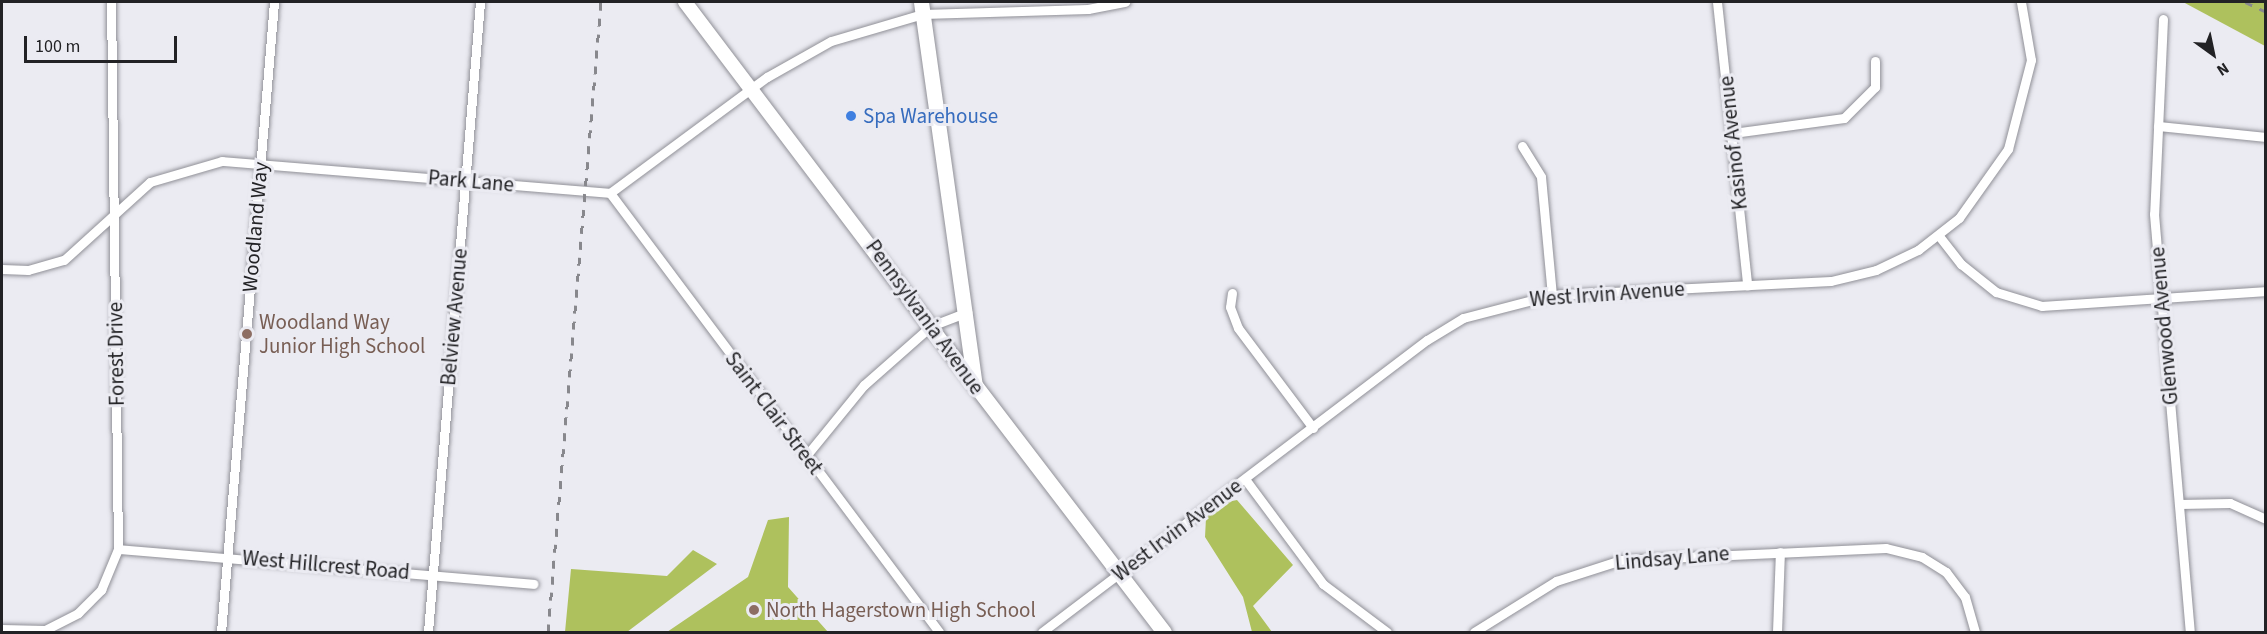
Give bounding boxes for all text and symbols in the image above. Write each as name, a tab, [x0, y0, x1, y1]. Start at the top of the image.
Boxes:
scale bar	[27, 24, 180, 62]
north arrow	[2183, 24, 2243, 84]
text: 100 m	[35, 34, 80, 59]
text: N	[2212, 57, 2233, 81]
street label: Kasinof Avenue	[1713, 75, 1753, 211]
place label: Spa Warehouse	[863, 103, 998, 129]
marker: Spa Warehouse	[844, 109, 858, 123]
street label: Woodland Way	[237, 161, 273, 293]
street label: Park Lane	[427, 165, 515, 197]
street label: Pennsylvania Avenue	[860, 235, 990, 399]
street label: Glenwood Avenue	[2145, 246, 2183, 406]
street label: Belview Avenue	[435, 247, 473, 387]
street label: West Irvin Avenue	[1529, 276, 1685, 312]
street label: Forest Drive	[102, 302, 130, 406]
place label: Woodland Way Junior High School	[259, 309, 425, 359]
marker: Woodland Way Junior High School	[240, 327, 254, 341]
street label: Saint Clair Street	[720, 347, 828, 479]
street label: West Irvin Avenue	[1107, 473, 1247, 587]
street label: Lindsay Lane	[1614, 540, 1730, 576]
street label: West Hillcrest Road	[241, 545, 411, 585]
place label: North Hagerstown High School	[766, 597, 1036, 623]
marker: North Hagerstown High School	[747, 603, 761, 617]

